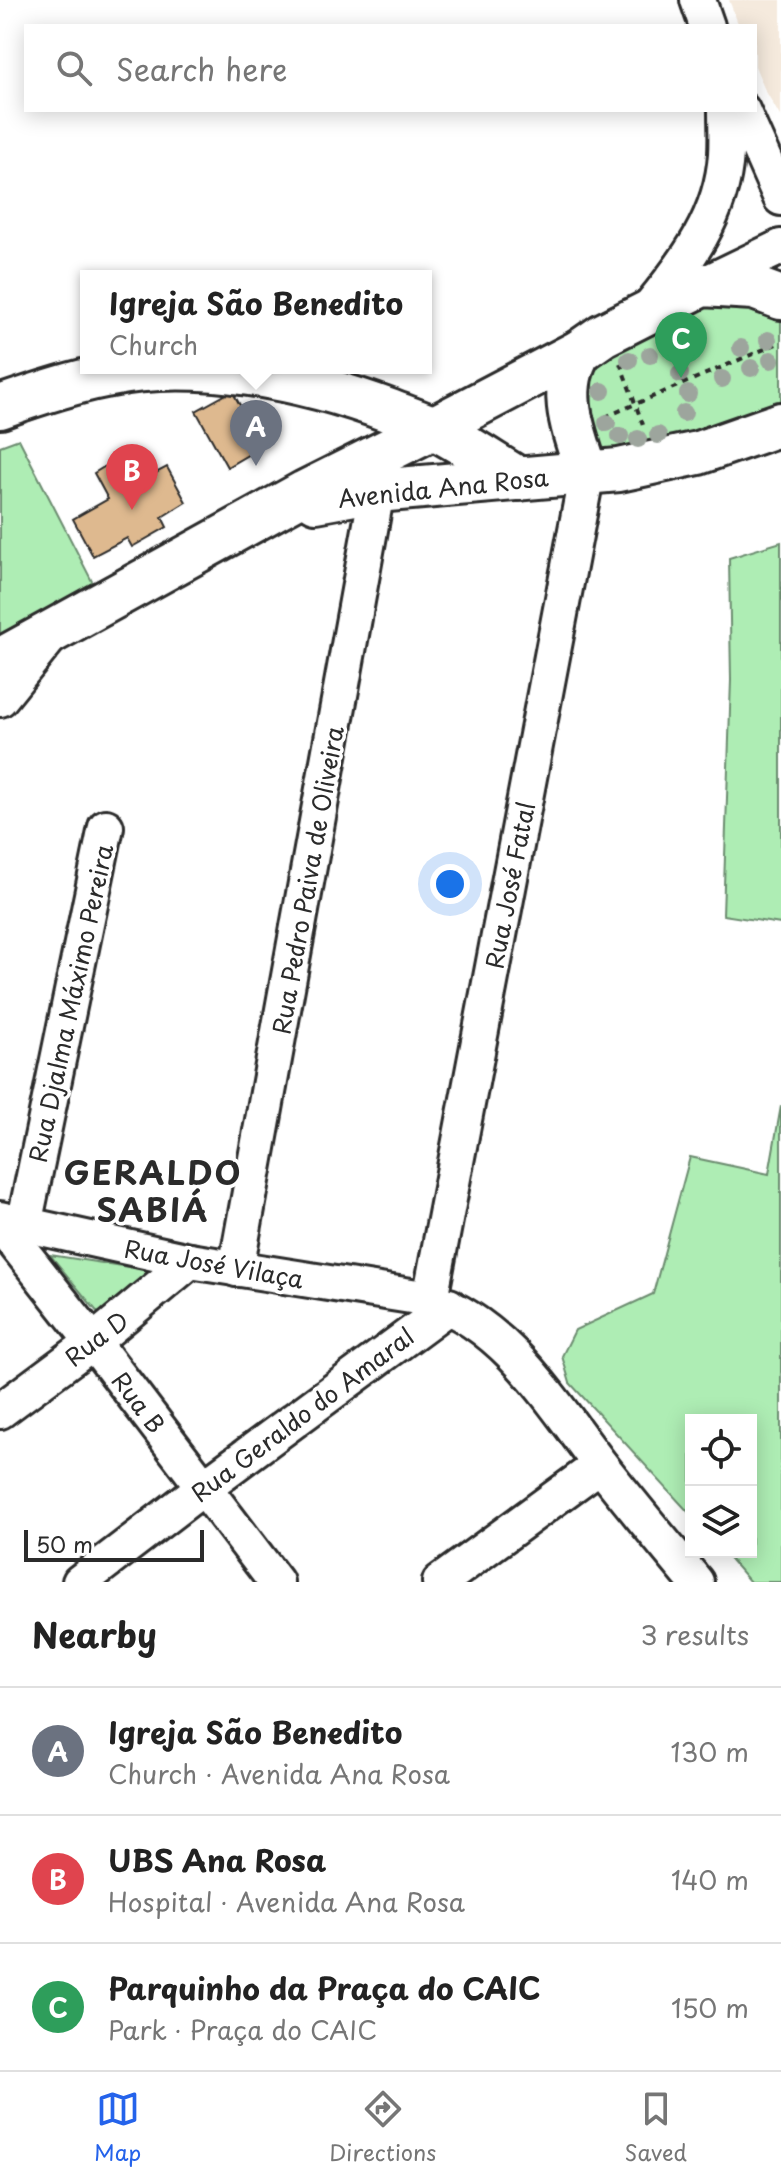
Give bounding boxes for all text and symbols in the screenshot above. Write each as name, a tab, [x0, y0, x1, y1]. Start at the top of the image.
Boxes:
search box	[24, 24, 757, 112]
icon: search	[52, 46, 96, 90]
text: Search here	[116, 46, 288, 91]
popup	[80, 270, 432, 374]
text: Igreja São Benedito	[109, 280, 403, 325]
pin: C	[655, 312, 707, 378]
text: Church	[109, 325, 198, 364]
pin: A	[230, 400, 282, 466]
pin: B	[106, 444, 158, 510]
street label: Avenida Ana Rosa	[336, 458, 550, 516]
street label: Rua Pedro Paiva de Oliveira	[262, 723, 352, 1037]
street label: Rua José Fatal	[475, 798, 543, 972]
street label: Rua Djalma Máximo Pereira	[19, 841, 121, 1165]
your location	[430, 864, 470, 904]
district label: GERALDO SABIÁ	[64, 1148, 242, 1233]
street label: Rua José Vilaça	[121, 1230, 307, 1296]
street label: Rua D	[57, 1302, 135, 1374]
street label: Rua Geraldo do Amaral	[183, 1318, 421, 1510]
street label: Rua B	[104, 1364, 174, 1440]
map controls	[685, 1414, 757, 1558]
button: locate	[685, 1414, 757, 1486]
button: layers	[685, 1486, 757, 1558]
scale bar	[24, 1526, 204, 1562]
text: 50 m	[36, 1527, 93, 1560]
text: Nearby	[32, 1608, 157, 1660]
text: 3 results	[641, 1615, 749, 1654]
text: Igreja São Benedito	[108, 1709, 402, 1754]
text: A	[48, 1732, 68, 1771]
text: 130 m	[670, 1732, 749, 1771]
text: Church · Avenida Ana Rosa	[108, 1754, 450, 1793]
text: UBS Ana Rosa	[108, 1837, 326, 1882]
text: B	[49, 1860, 67, 1899]
text: 140 m	[671, 1860, 749, 1899]
text: Hospital · Avenida Ana Rosa	[108, 1882, 465, 1921]
text: Parquinho da Praça do CAIC	[108, 1965, 540, 2010]
text: C	[48, 1988, 68, 2027]
text: 150 m	[671, 1988, 749, 2027]
text: Park · Praça do CAIC	[108, 2010, 377, 2049]
tab: Map	[94, 2087, 141, 2168]
tab: Directions	[329, 2087, 436, 2168]
tab: Saved	[624, 2087, 687, 2168]

